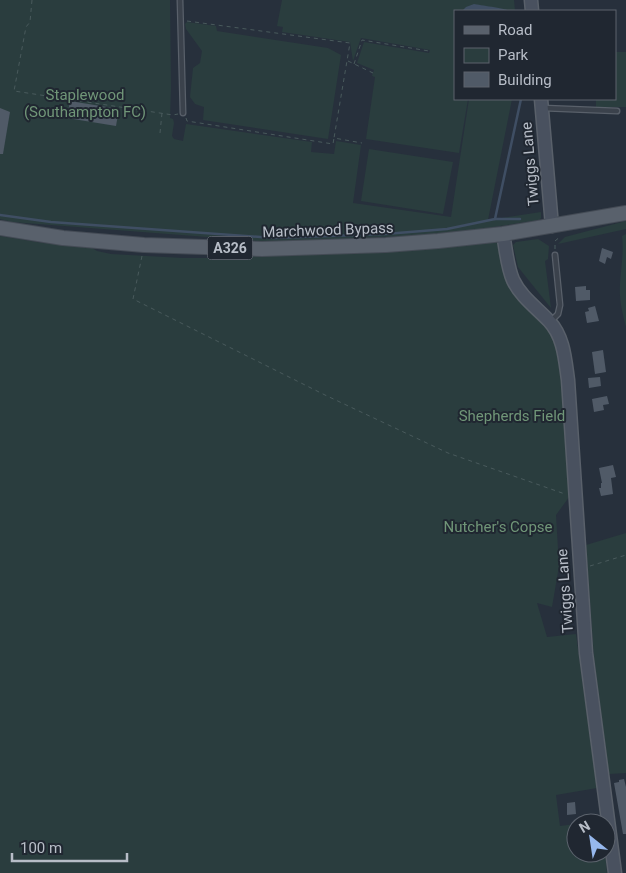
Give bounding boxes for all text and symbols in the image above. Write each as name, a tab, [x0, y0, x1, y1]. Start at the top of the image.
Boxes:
legend	[454, 10, 616, 100]
text: Road	[498, 21, 532, 39]
text: Park	[498, 46, 529, 64]
text: Building	[498, 71, 552, 89]
park label: Staplewood (Southampton FC)	[24, 86, 146, 121]
street label: Twiggs Lane	[517, 121, 543, 207]
street label: Marchwood Bypass	[262, 219, 394, 241]
road number: A326	[208, 237, 252, 260]
park label: Shepherds Field	[459, 407, 565, 425]
park label: Nutcher's Copse	[443, 518, 553, 536]
street label: Twiggs Lane	[553, 548, 577, 634]
north arrow	[566, 813, 616, 863]
text: N	[576, 817, 593, 836]
scale bar	[12, 830, 128, 862]
text: 100 m	[20, 839, 62, 857]

